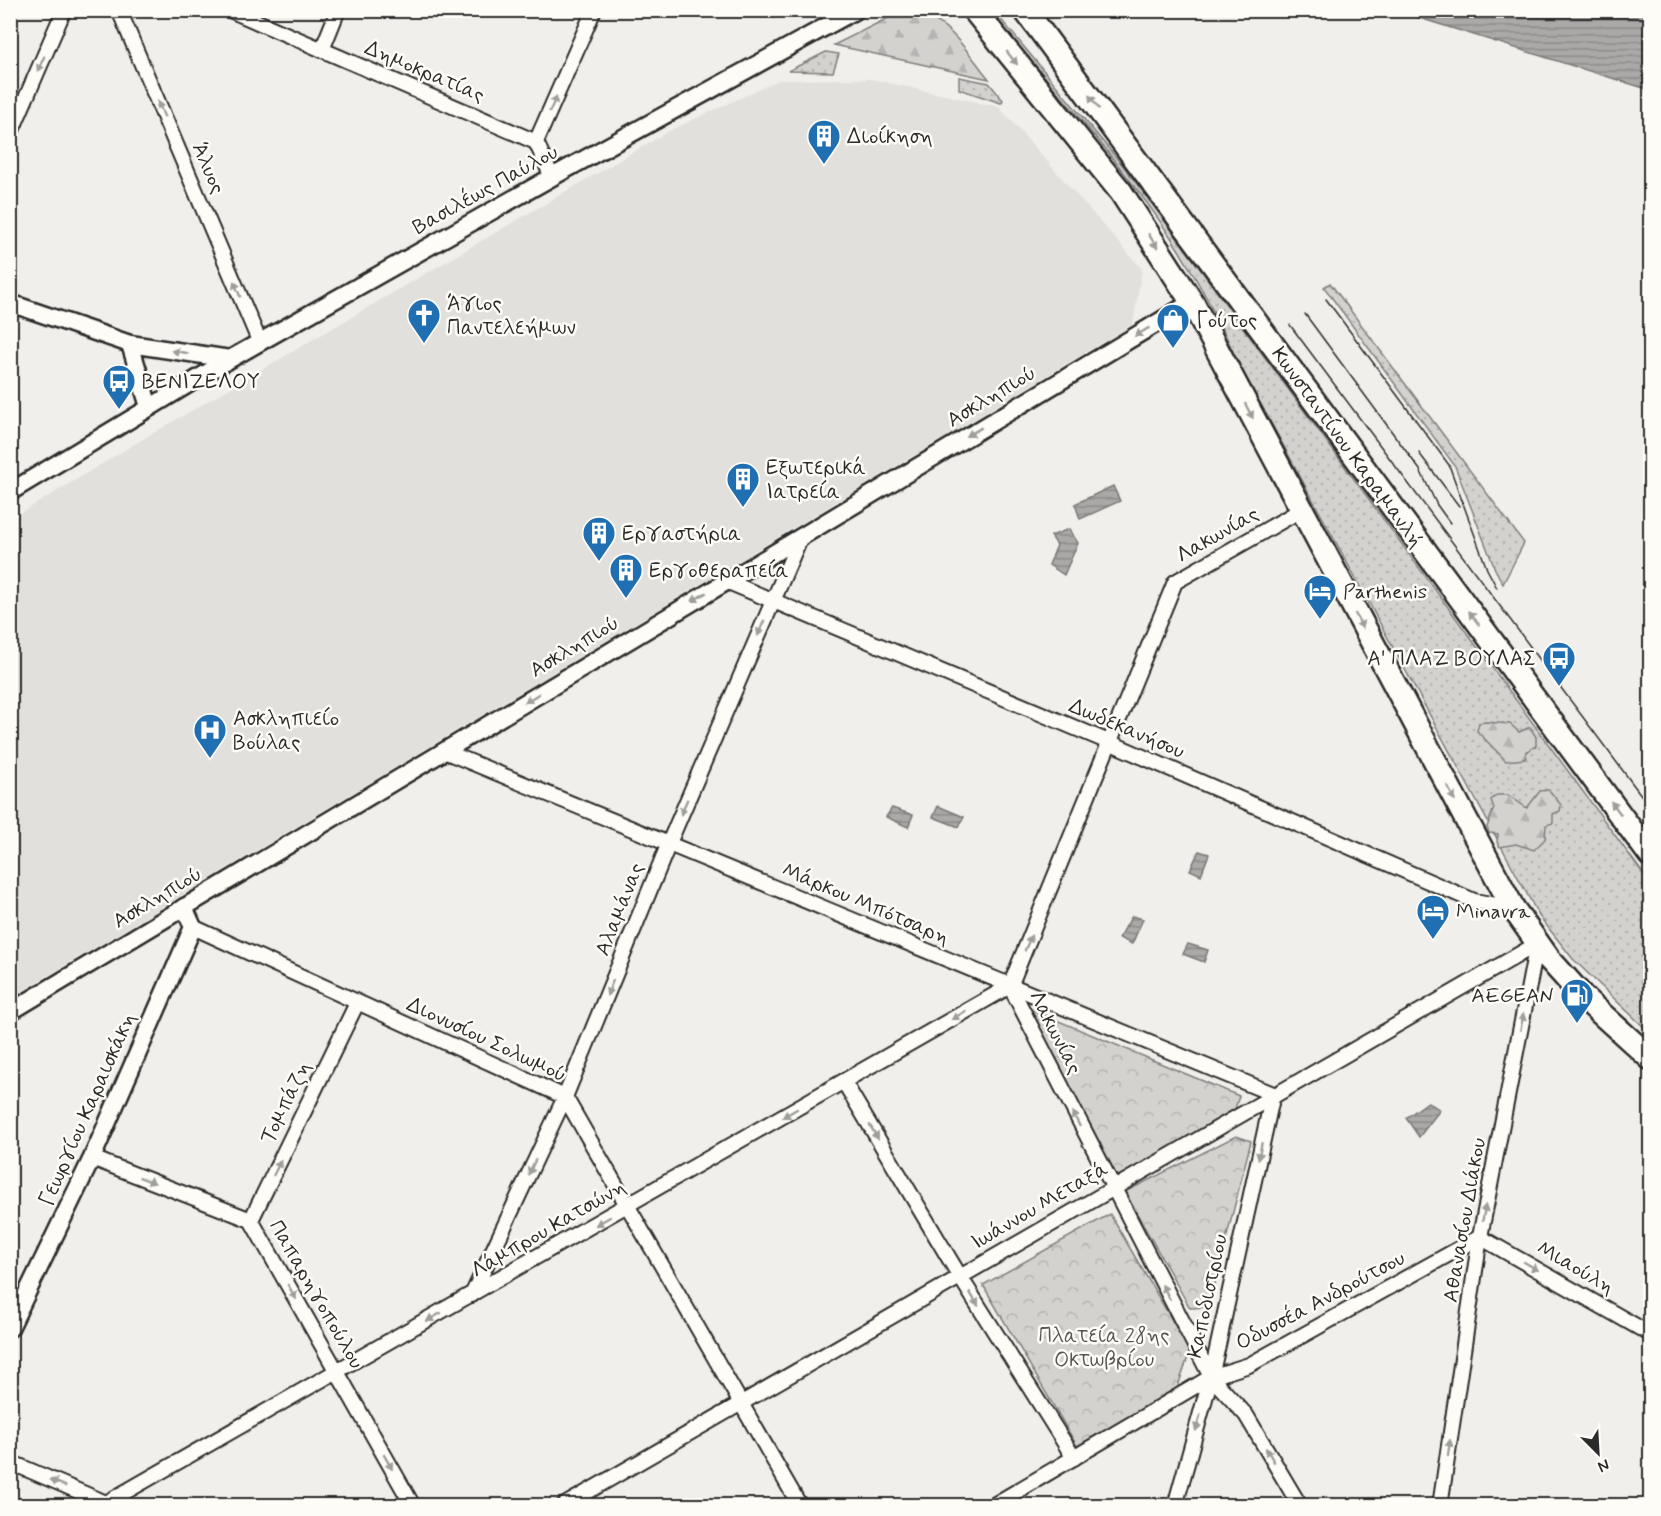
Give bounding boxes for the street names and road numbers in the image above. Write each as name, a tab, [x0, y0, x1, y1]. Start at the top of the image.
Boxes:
street label: Δημοκρατίας	[360, 34, 489, 110]
street label: Βασιλέως Παύλου	[407, 137, 563, 241]
street label: Άλυος	[185, 138, 231, 198]
street label: Κωνσταντίνου Καραμανλή	[1265, 341, 1430, 554]
street label: Ασκληπιού	[942, 359, 1041, 434]
street label: Λακωνίας	[1171, 500, 1264, 570]
street label: Ασκληπιού	[525, 609, 624, 684]
street label: Δωδεκανήσου	[1065, 692, 1189, 766]
street label: Μάρκου Μπότσαρη	[778, 856, 954, 952]
street label: Αλαμάνας	[589, 859, 651, 960]
street label: Ασκληπιού	[108, 860, 207, 935]
street label: Λακωνίας	[1022, 986, 1088, 1079]
street label: Διονυσίου Σολωμού	[402, 991, 571, 1089]
street label: Γεωργίου Καραισκάκη	[33, 1008, 143, 1211]
street label: Τομπάζη	[254, 1057, 318, 1148]
street label: Αθανασίου Διάκου	[1437, 1136, 1493, 1305]
street label: Ιωάννου Μεταξά	[966, 1155, 1113, 1256]
street label: Λάμπρου Κατσώνη	[466, 1173, 631, 1285]
street label: Παπαρηγοπούλου	[262, 1215, 370, 1374]
street label: Καποδιστρίου	[1181, 1232, 1235, 1361]
street label: Μιαούλη	[1532, 1234, 1619, 1301]
street label: Οδυσσέα Ανδρούτσου	[1230, 1243, 1410, 1357]

